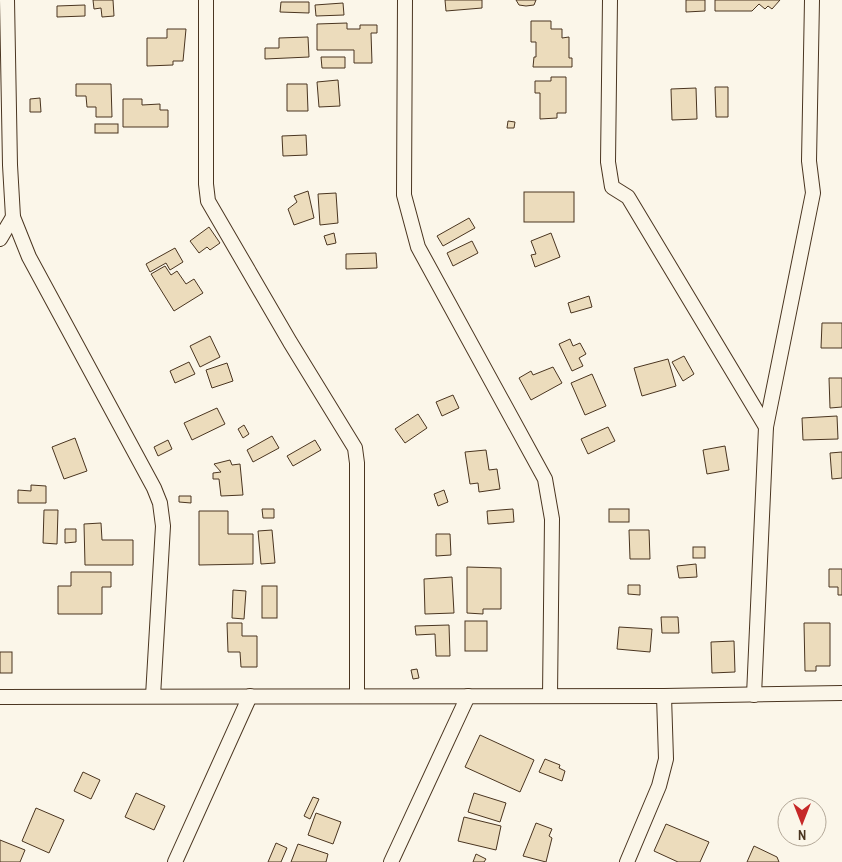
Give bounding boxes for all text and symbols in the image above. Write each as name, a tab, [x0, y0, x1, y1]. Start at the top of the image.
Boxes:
north arrow	[777, 797, 827, 847]
text: N	[798, 826, 806, 844]

